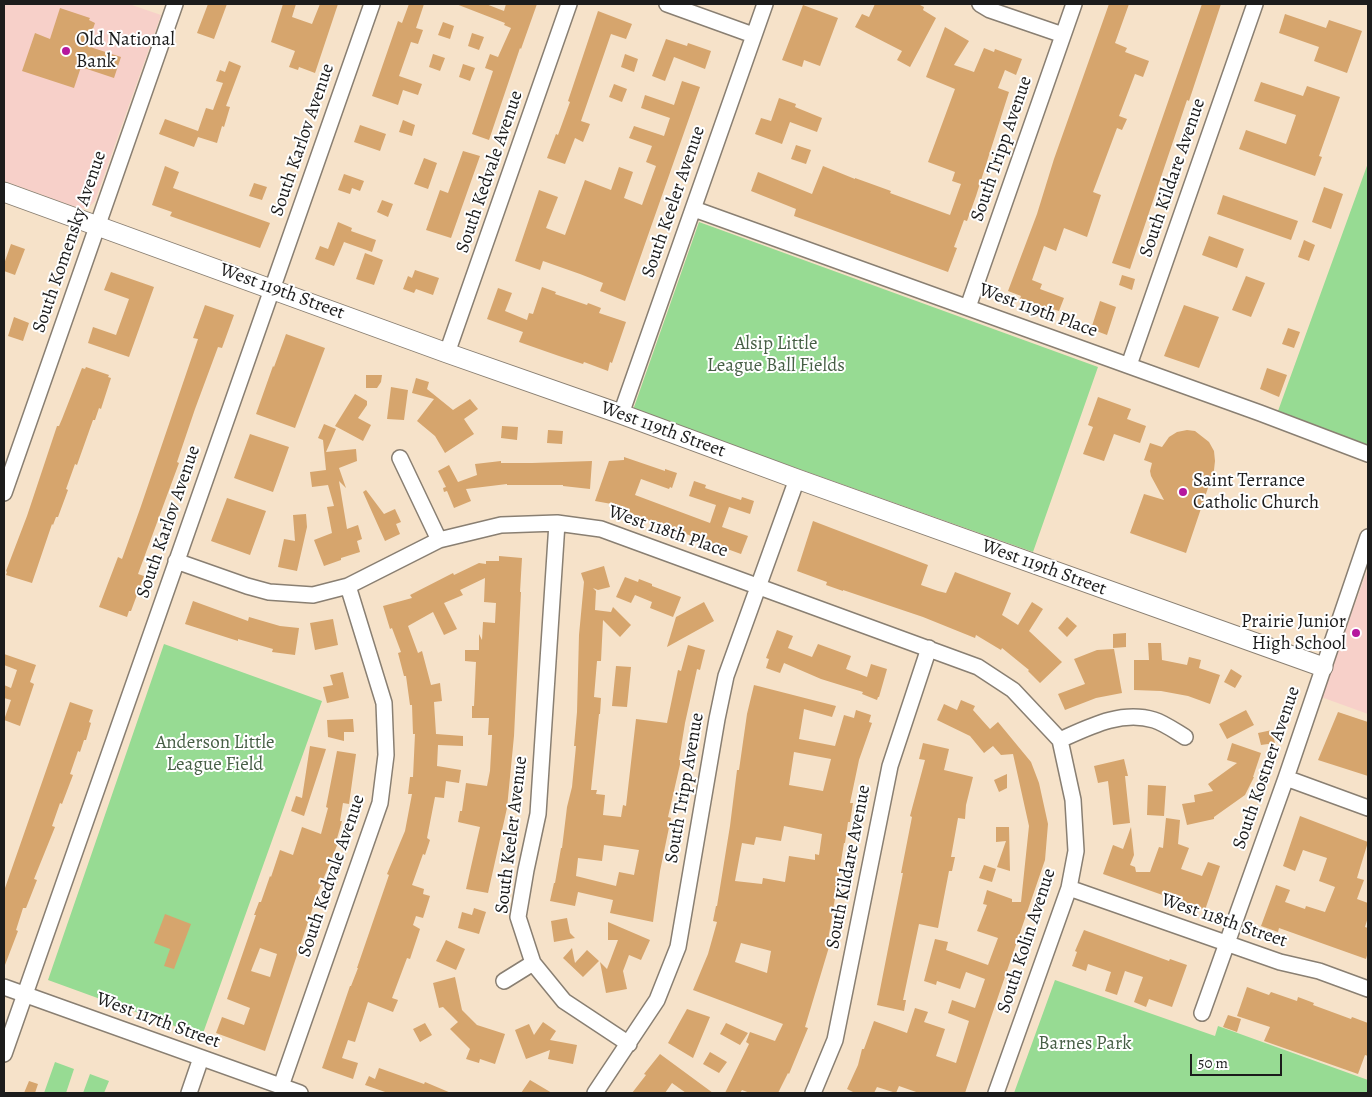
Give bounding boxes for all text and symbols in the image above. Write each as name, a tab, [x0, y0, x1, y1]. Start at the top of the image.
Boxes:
place label: Old National Bank	[76, 29, 175, 73]
marker: Old National Bank	[60, 45, 72, 57]
street label: South Karlov Avenue	[266, 61, 340, 219]
street label: South Tripp Avenue	[966, 73, 1038, 225]
street label: South Kedvale Avenue	[452, 88, 528, 256]
street label: South Kildare Avenue	[1135, 96, 1211, 260]
street label: South Keeler Avenue	[637, 123, 711, 281]
street label: South Komensky Avenue	[28, 148, 112, 336]
street label: West 119th Street	[217, 259, 347, 325]
street label: West 119th Place	[976, 279, 1100, 343]
park label: Alsip Little League Ball Fields	[707, 333, 845, 377]
street label: West 119th Street	[598, 397, 728, 463]
street label: South Karlov Avenue	[132, 443, 206, 601]
place label: Saint Terrance Catholic Church	[1193, 470, 1319, 514]
marker: Saint Terrance Catholic Church	[1177, 486, 1189, 498]
street label: West 118th Place	[605, 501, 731, 563]
street label: West 119th Street	[979, 535, 1109, 601]
place label: Prairie Junior High School	[1241, 611, 1346, 655]
marker: Prairie Junior High School	[1350, 627, 1362, 639]
street label: South Kostner Avenue	[1228, 684, 1306, 852]
street label: South Tripp Avenue	[661, 711, 709, 865]
park label: Anderson Little League Field	[155, 732, 275, 776]
street label: South Keeler Avenue	[491, 755, 533, 915]
street label: South Kildare Avenue	[822, 783, 876, 951]
street label: South Kedvale Avenue	[294, 792, 370, 960]
street label: South Kolin Avenue	[993, 866, 1061, 1016]
street label: West 118th Street	[1158, 889, 1290, 953]
street label: West 117th Street	[93, 988, 223, 1054]
park label: Barnes Park	[1038, 1033, 1132, 1055]
scale bar	[1192, 1044, 1284, 1076]
text: 50 m	[1198, 1053, 1228, 1073]

